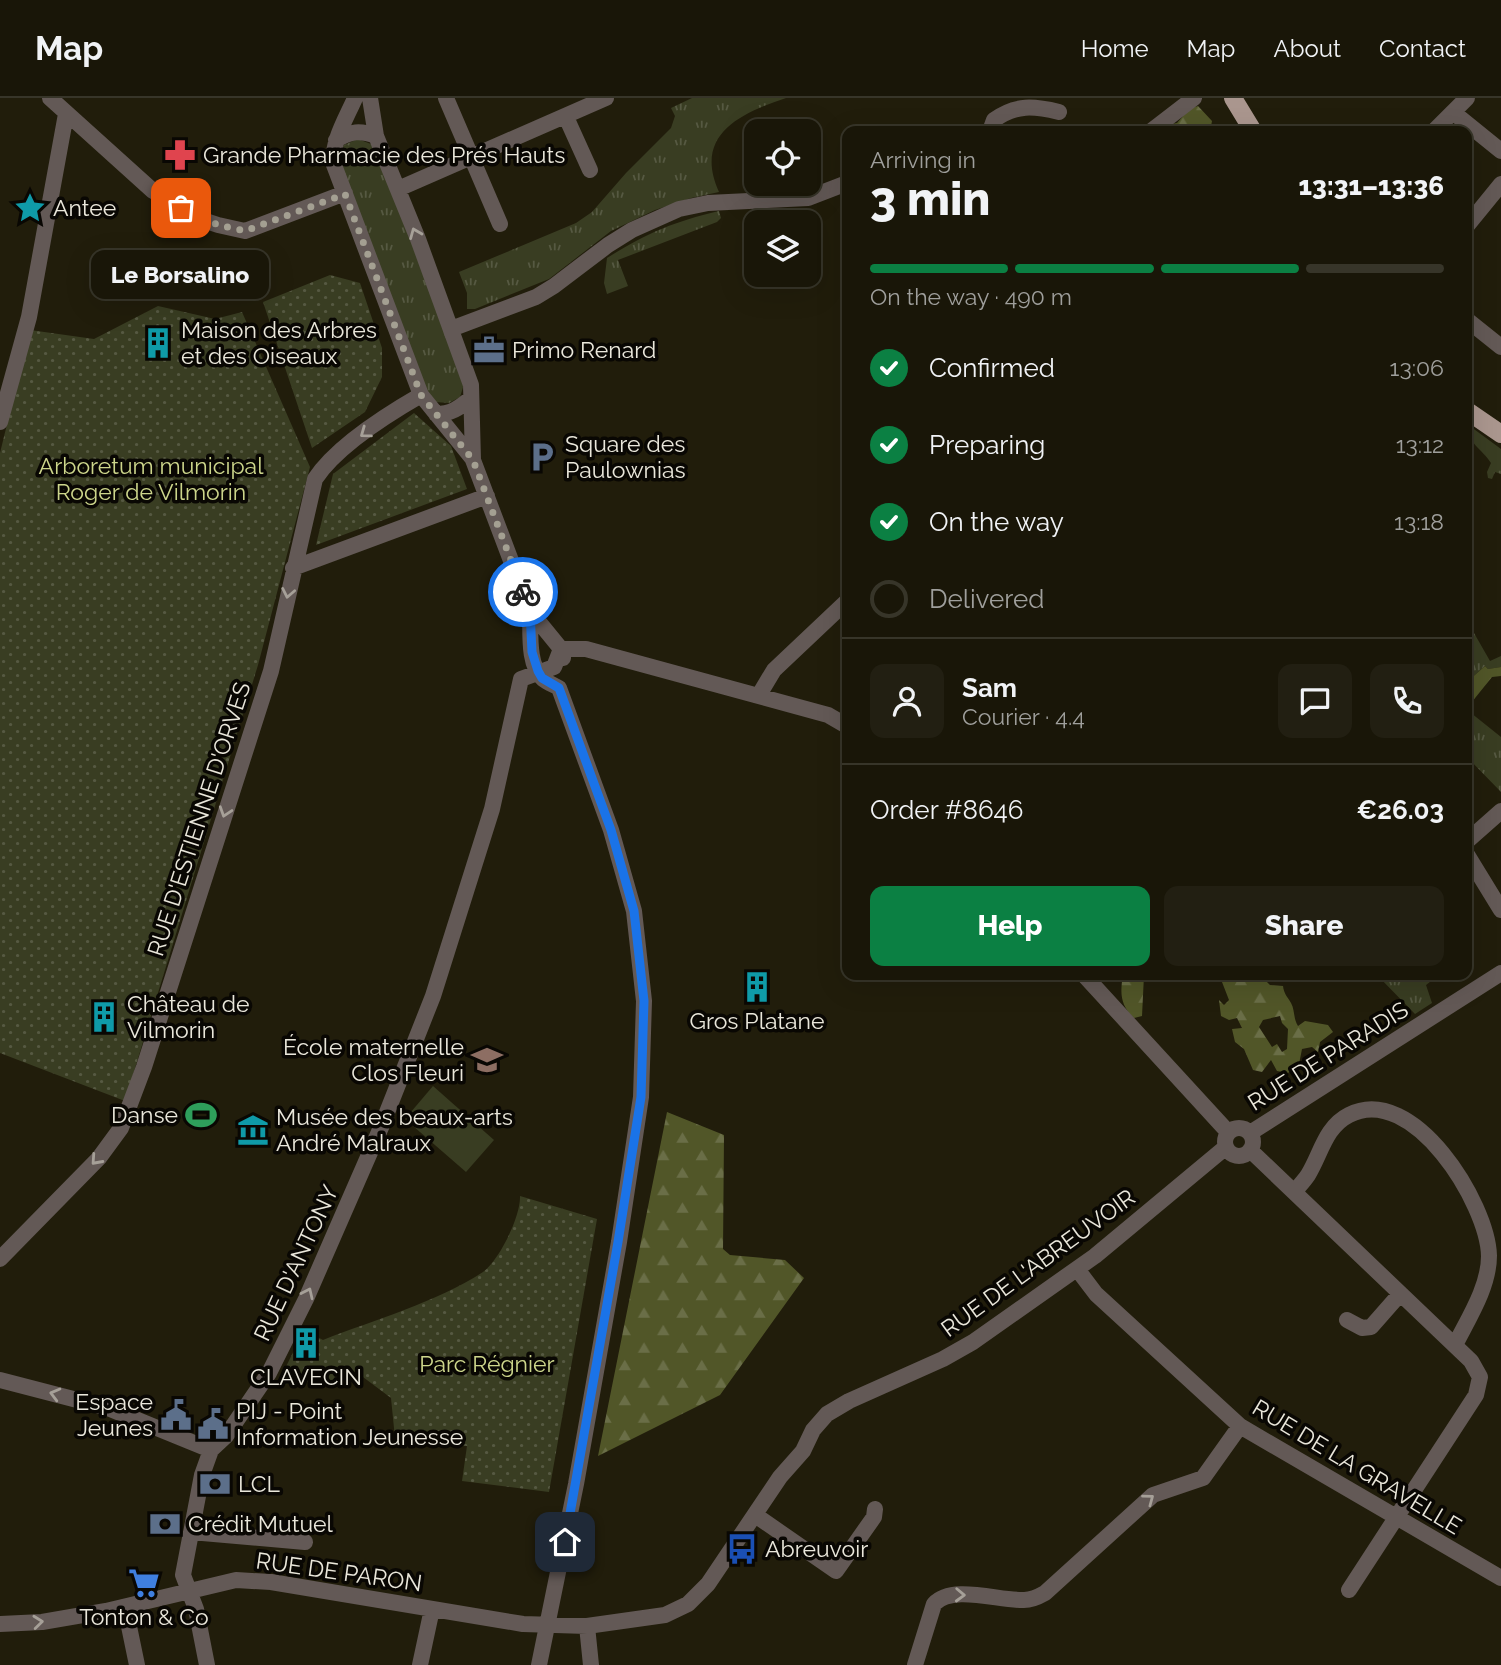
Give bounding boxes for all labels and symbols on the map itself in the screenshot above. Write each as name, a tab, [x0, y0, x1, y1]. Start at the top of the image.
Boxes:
pharmacy icon: Grande Pharmacie des Prés Hauts	[163, 138, 197, 172]
place label: Grande Pharmacie des Prés Hauts	[203, 141, 565, 168]
pin	[151, 178, 211, 238]
place icon: Antee	[13, 191, 47, 225]
place label: Antee	[53, 194, 116, 221]
one-way arrow	[410, 227, 424, 239]
callout: Le Borsalino	[92, 250, 270, 299]
place label: Maison des Arbres et des Oiseaux	[181, 316, 377, 369]
building icon: Maison des Arbres et des Oiseaux	[141, 326, 175, 360]
office icon: Primo Renard	[472, 333, 506, 367]
place label: Primo Renard	[512, 336, 656, 363]
one-way arrow	[360, 425, 372, 437]
place label: Square des Paulownias	[565, 430, 686, 483]
parking icon: Square des Paulownias	[525, 440, 559, 474]
park label: Arboretum municipal Roger de Vilmorin	[39, 452, 264, 505]
courier	[488, 557, 558, 627]
one-way arrow	[282, 587, 297, 599]
street label: RUE D'ESTIENNE D'ORVES	[141, 678, 256, 959]
one-way arrow	[219, 805, 233, 817]
building icon: Gros Platane	[740, 970, 774, 1004]
place label: Château de Vilmorin	[127, 990, 250, 1043]
street label: RUE DE PARADIS	[1243, 995, 1413, 1116]
building icon: Château de Vilmorin	[87, 1000, 121, 1034]
place label: Gros Platane	[690, 1007, 824, 1034]
place label: École maternelle Clos Fleuri	[283, 1033, 464, 1086]
school or university icon: École maternelle Clos Fleuri	[470, 1043, 504, 1077]
sports icon: Danse	[184, 1098, 218, 1132]
place label: Danse	[111, 1101, 178, 1128]
place label: Musée des beaux-arts André Malraux	[276, 1103, 513, 1156]
museum icon: Musée des beaux-arts André Malraux	[236, 1113, 270, 1147]
one-way arrow	[91, 1152, 104, 1165]
street label: RUE D'ANTONY	[248, 1181, 343, 1345]
street label: RUE DE L'ABREUVOIR	[936, 1183, 1140, 1342]
one-way arrow	[300, 1288, 314, 1300]
building icon: CLAVECIN	[289, 1326, 323, 1360]
park label: Parc Régnier	[419, 1350, 555, 1377]
place label: CLAVECIN	[250, 1363, 362, 1390]
one-way arrow	[49, 1388, 61, 1402]
place label: Espace Jeunes	[75, 1388, 153, 1441]
street label: RUE DE LA GRAVELLE	[1248, 1394, 1467, 1540]
place label: PIJ - Point Information Jeunesse	[236, 1397, 463, 1450]
public building icon: Espace Jeunes	[159, 1398, 193, 1432]
public building icon: PIJ - Point Information Jeunesse	[196, 1407, 230, 1441]
bank icon: LCL	[198, 1467, 232, 1501]
place label: LCL	[238, 1470, 281, 1497]
one-way arrow	[1141, 1495, 1154, 1508]
bank icon: Crédit Mutuel	[148, 1507, 182, 1541]
place label: Crédit Mutuel	[188, 1510, 334, 1537]
pin	[535, 1512, 595, 1572]
bus stop icon: Abreuvoir	[725, 1532, 759, 1566]
place label: Abreuvoir	[765, 1535, 868, 1562]
street label: RUE DE PARON	[254, 1546, 424, 1597]
supermarket icon: Tonton & Co	[127, 1566, 161, 1600]
one-way arrow	[954, 1588, 965, 1603]
place label: Tonton & Co	[79, 1603, 209, 1630]
one-way arrow	[33, 1615, 44, 1630]

